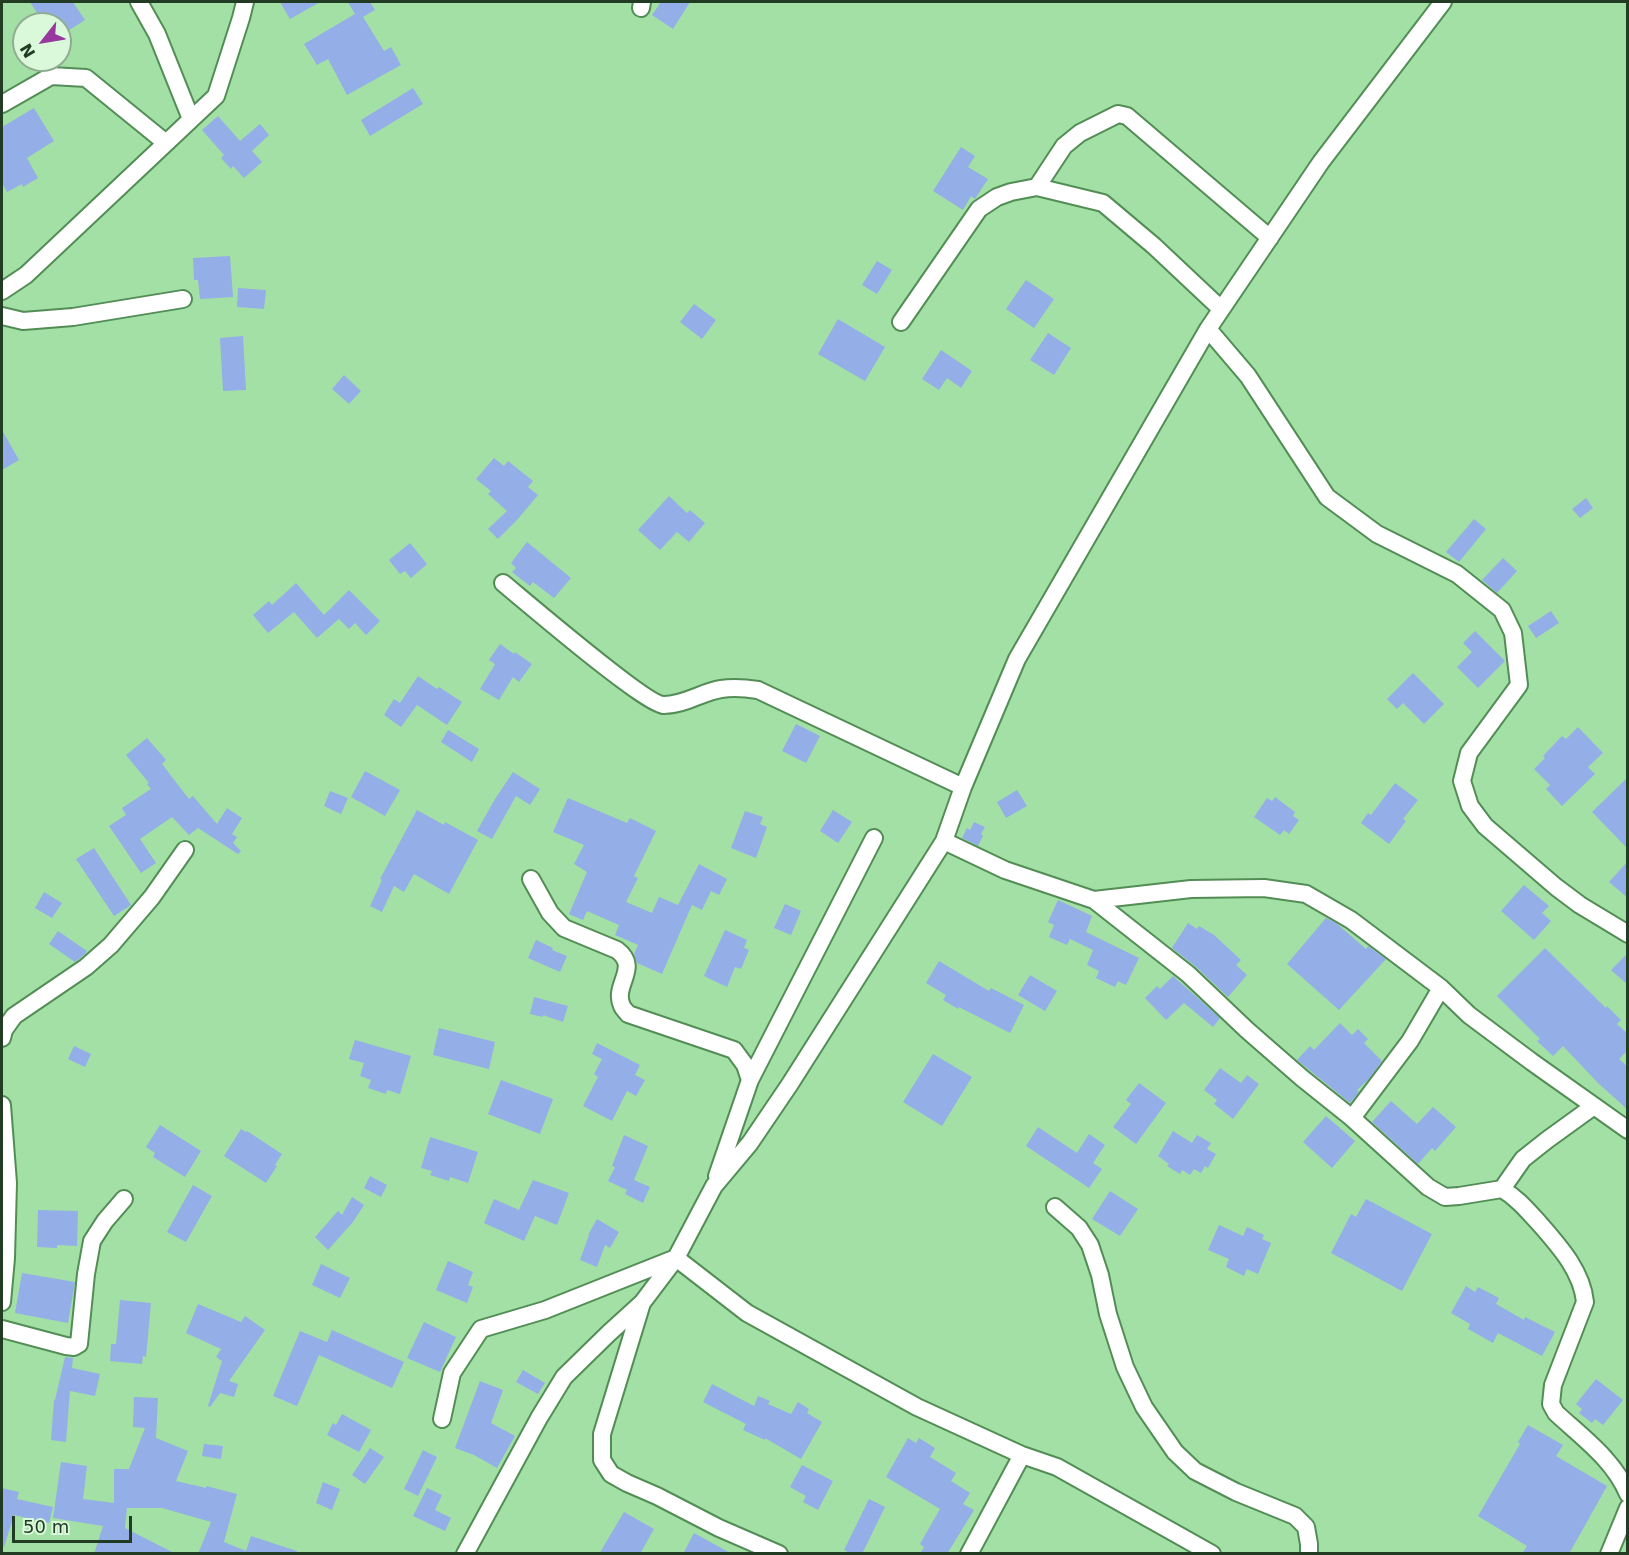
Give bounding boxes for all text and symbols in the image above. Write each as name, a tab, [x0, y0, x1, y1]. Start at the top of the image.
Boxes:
north arrow	[12, 12, 72, 72]
text: N	[16, 40, 39, 61]
scale bar	[15, 1504, 135, 1542]
text: 50 m	[23, 1516, 69, 1537]

